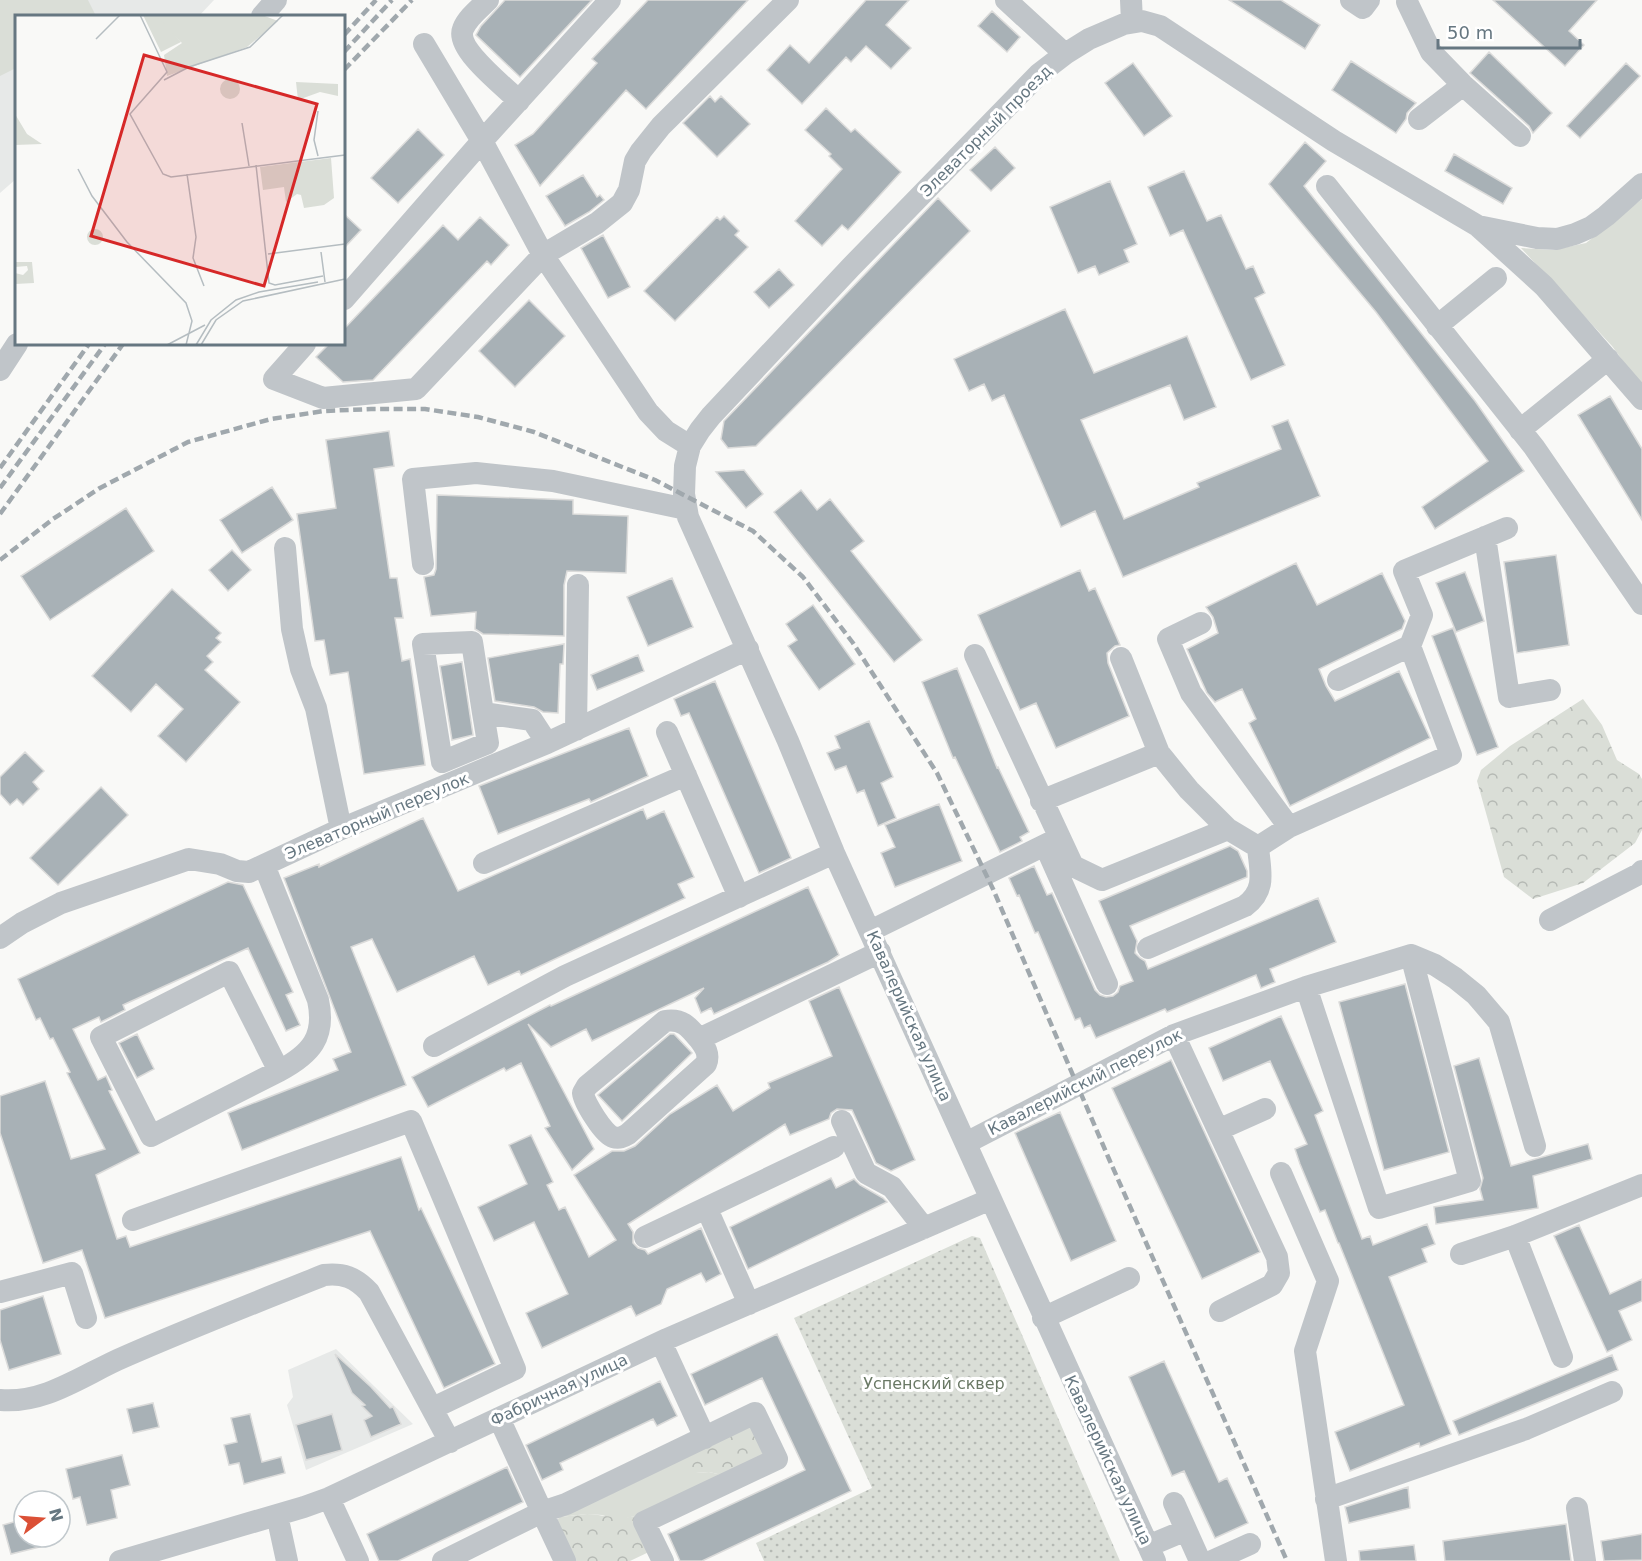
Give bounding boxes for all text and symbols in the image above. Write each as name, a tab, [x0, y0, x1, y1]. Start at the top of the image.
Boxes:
scale bar	[1438, 12, 1580, 50]
inset map	[15, 15, 345, 345]
text: 50 m	[1447, 22, 1493, 43]
street label: Элеваторный проезд	[916, 61, 1056, 201]
street label: Элеваторный переулок	[282, 768, 472, 863]
street label: Кавалерийская улица	[863, 928, 955, 1104]
street label: Кавалерийский переулок	[985, 1025, 1185, 1139]
street label: Фабричная улица	[487, 1350, 631, 1430]
street label: Кавалерийская улица	[1060, 1372, 1156, 1548]
park label: Успенский сквер	[863, 1374, 1005, 1393]
north arrow	[12, 1489, 72, 1549]
text: N	[45, 1506, 67, 1524]

